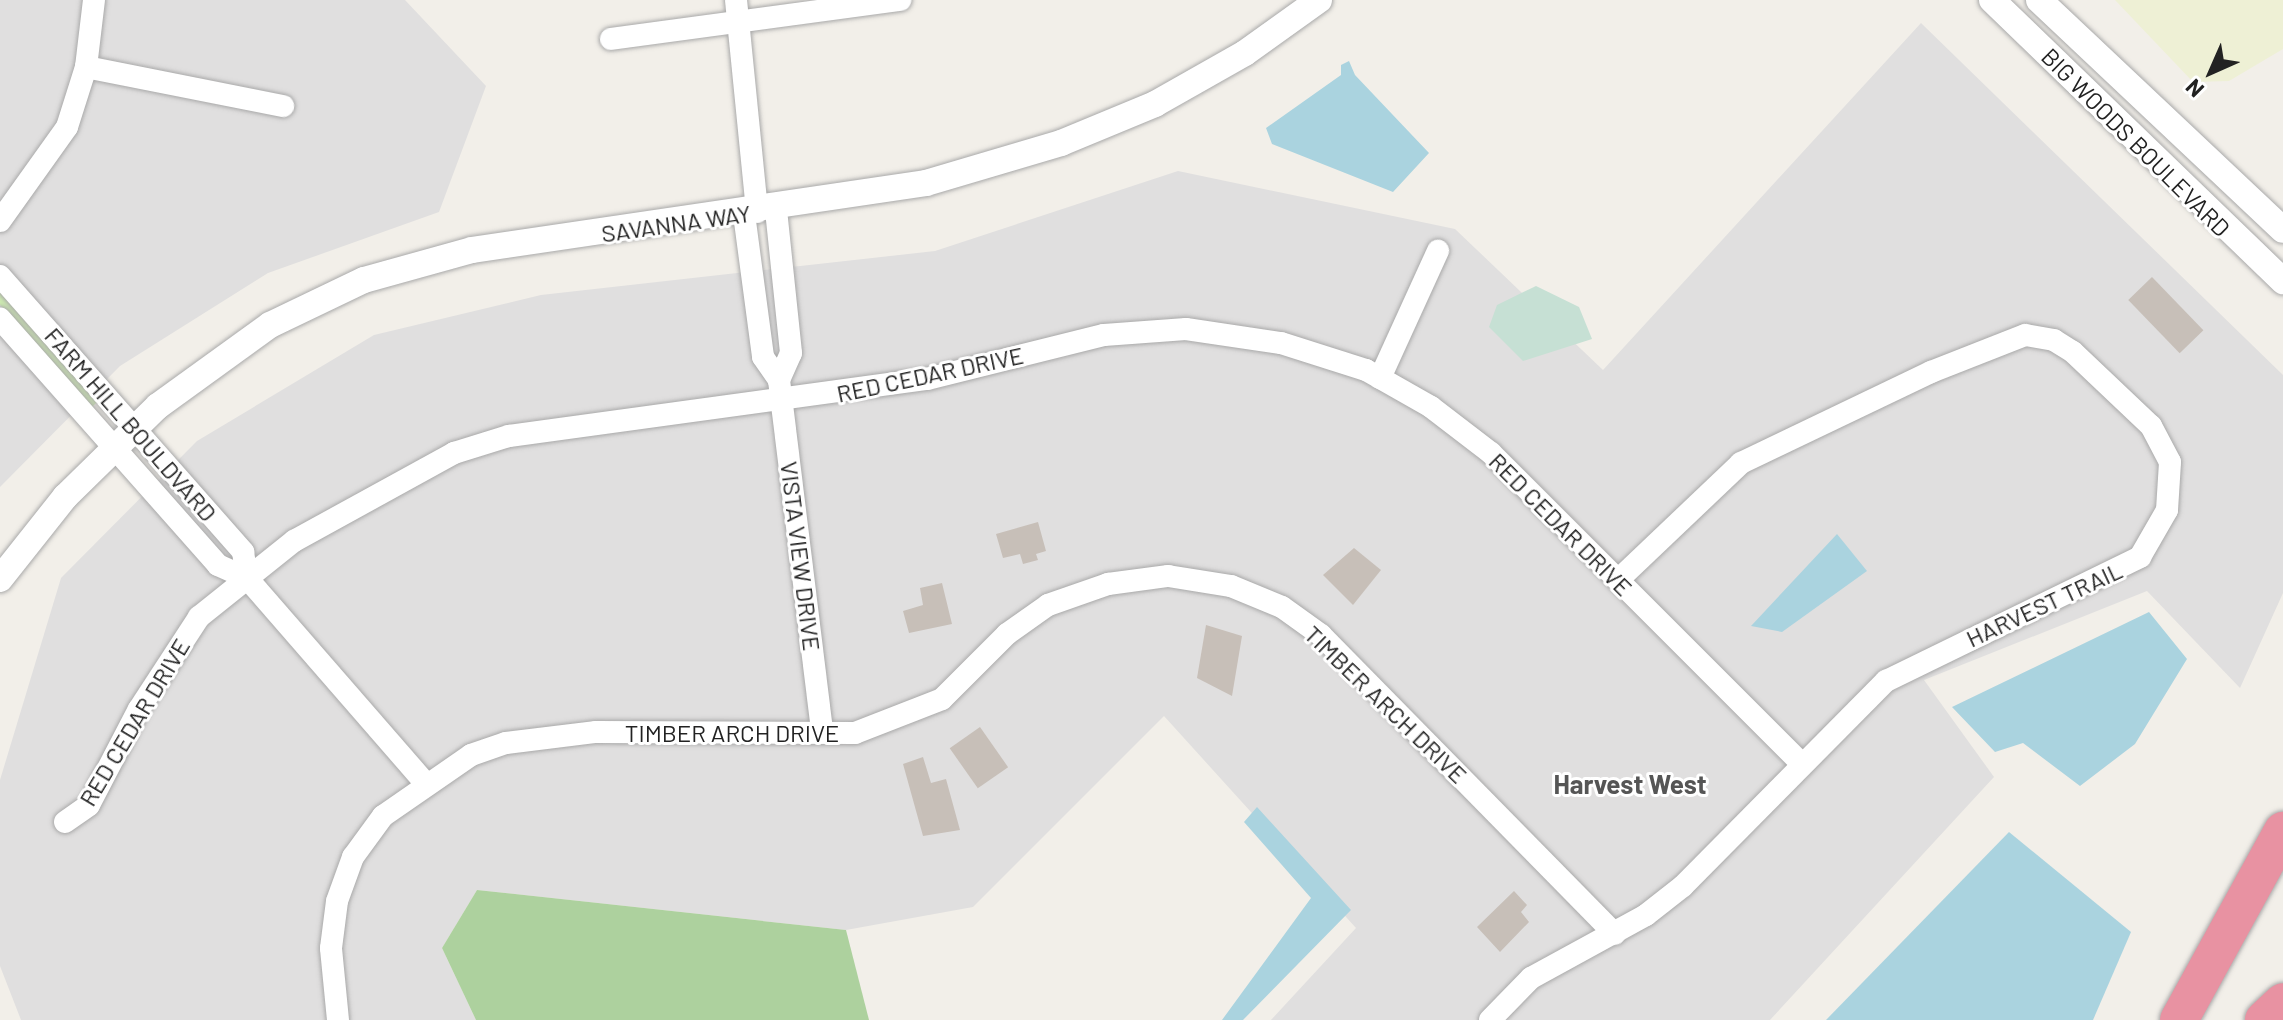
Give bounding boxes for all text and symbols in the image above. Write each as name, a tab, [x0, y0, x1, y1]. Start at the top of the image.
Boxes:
north arrow	[2171, 32, 2251, 112]
street label: BIG WOODS BOULEVARD	[2036, 42, 2236, 242]
text: N	[2180, 75, 2208, 103]
street label: SAVANNA WAY	[599, 198, 753, 248]
street label: FARM HILL BOULDVARD	[39, 321, 223, 527]
street label: RED CEDAR DRIVE	[834, 340, 1026, 408]
street label: RED CEDAR DRIVE	[1484, 447, 1638, 601]
street label: VISTA VIEW DRIVE	[775, 460, 827, 652]
street label: HARVEST TRAIL	[1961, 555, 2127, 653]
street label: TIMBER ARCH DRIVE	[1299, 619, 1473, 789]
street label: RED CEDAR DRIVE	[73, 633, 195, 811]
street label: TIMBER ARCH DRIVE	[625, 719, 839, 747]
district label: Harvest West	[1553, 768, 1707, 800]

